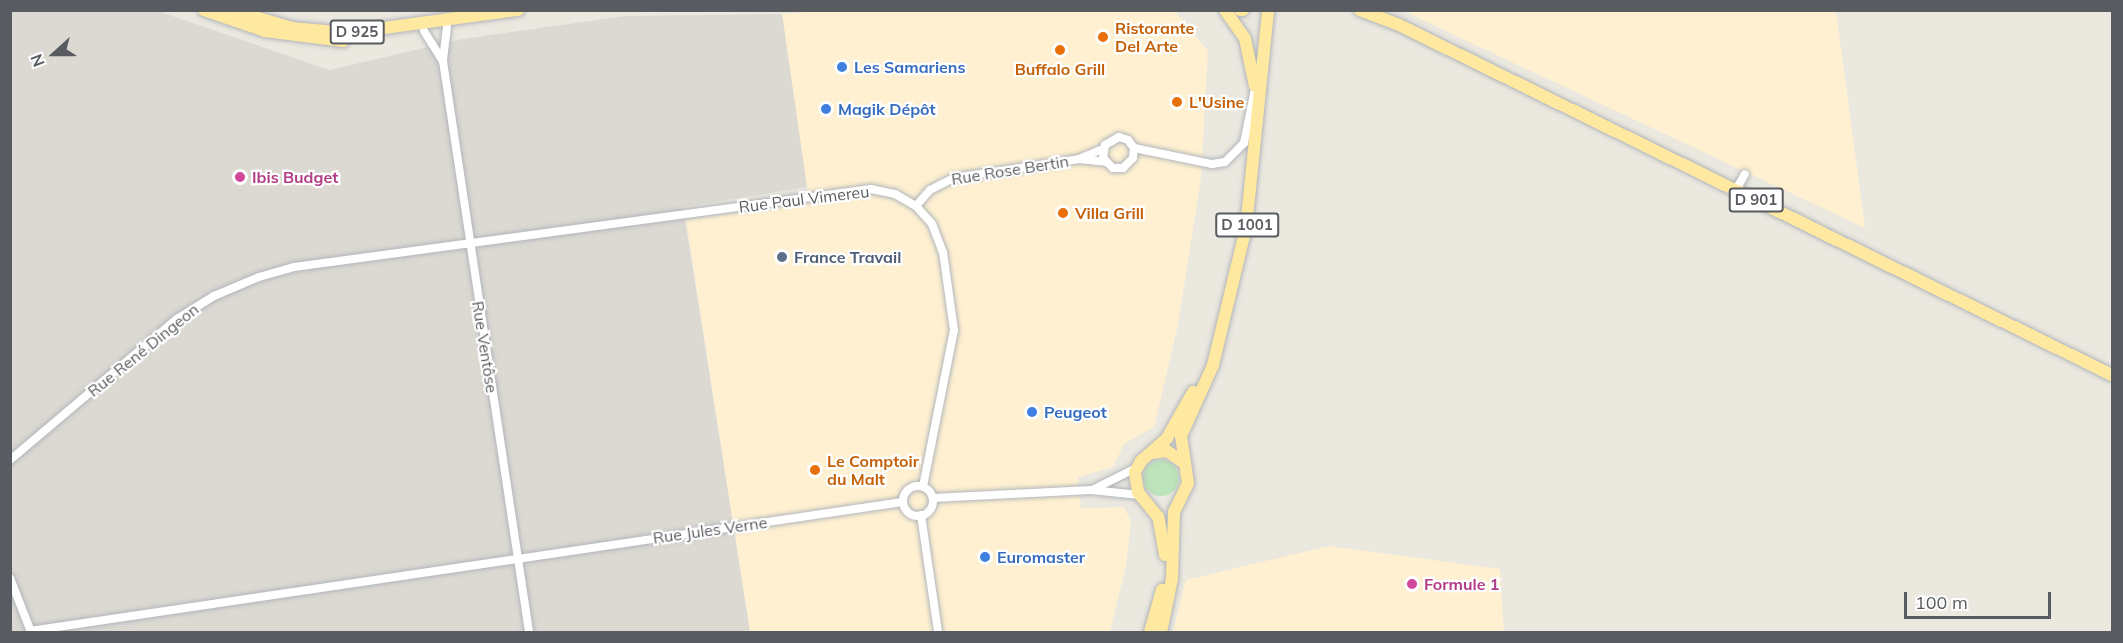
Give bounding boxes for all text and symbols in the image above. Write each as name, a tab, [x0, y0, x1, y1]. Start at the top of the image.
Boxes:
place label: Ristorante Del Arte	[1115, 18, 1194, 56]
road number: D 925	[328, 20, 386, 44]
north arrow	[24, 24, 84, 84]
marker: Ristorante Del Arte	[1096, 30, 1110, 44]
marker: Buffalo Grill	[1053, 43, 1067, 57]
text: N	[26, 51, 49, 70]
place label: Les Samariens	[854, 57, 965, 77]
place label: Buffalo Grill	[1015, 59, 1105, 79]
marker: Les Samariens	[835, 60, 849, 74]
place label: L'Usine	[1189, 92, 1244, 112]
marker: L'Usine	[1170, 95, 1184, 109]
place label: Magik Dépôt	[838, 99, 936, 119]
marker: Magik Dépôt	[819, 102, 833, 116]
street label: Rue Rose Bertin	[950, 151, 1070, 189]
place label: Ibis Budget	[252, 167, 338, 187]
marker: Ibis Budget	[233, 170, 247, 184]
street label: Rue Paul Vimereu	[738, 181, 870, 217]
road number: D 901	[1728, 188, 1784, 212]
place label: Villa Grill	[1075, 203, 1144, 223]
marker: Villa Grill	[1056, 206, 1070, 220]
road number: D 1001	[1214, 213, 1280, 237]
place label: France Travail	[794, 247, 901, 267]
marker: France Travail	[775, 250, 789, 264]
street label: Rue René Dingeon	[84, 299, 202, 401]
street label: Rue Ventôse	[468, 300, 502, 394]
place label: Peugeot	[1044, 402, 1107, 422]
marker: Peugeot	[1025, 405, 1039, 419]
place label: Le Comptoir du Malt	[827, 451, 919, 489]
marker: Le Comptoir du Malt	[808, 463, 822, 477]
street label: Rue Jules Verne	[652, 512, 768, 548]
place label: Euromaster	[997, 547, 1085, 567]
marker: Euromaster	[978, 550, 992, 564]
place label: Formule 1	[1424, 574, 1499, 594]
marker: Formule 1	[1405, 577, 1419, 591]
scale bar	[1907, 580, 2054, 618]
text: 100 m	[1915, 591, 1968, 614]

